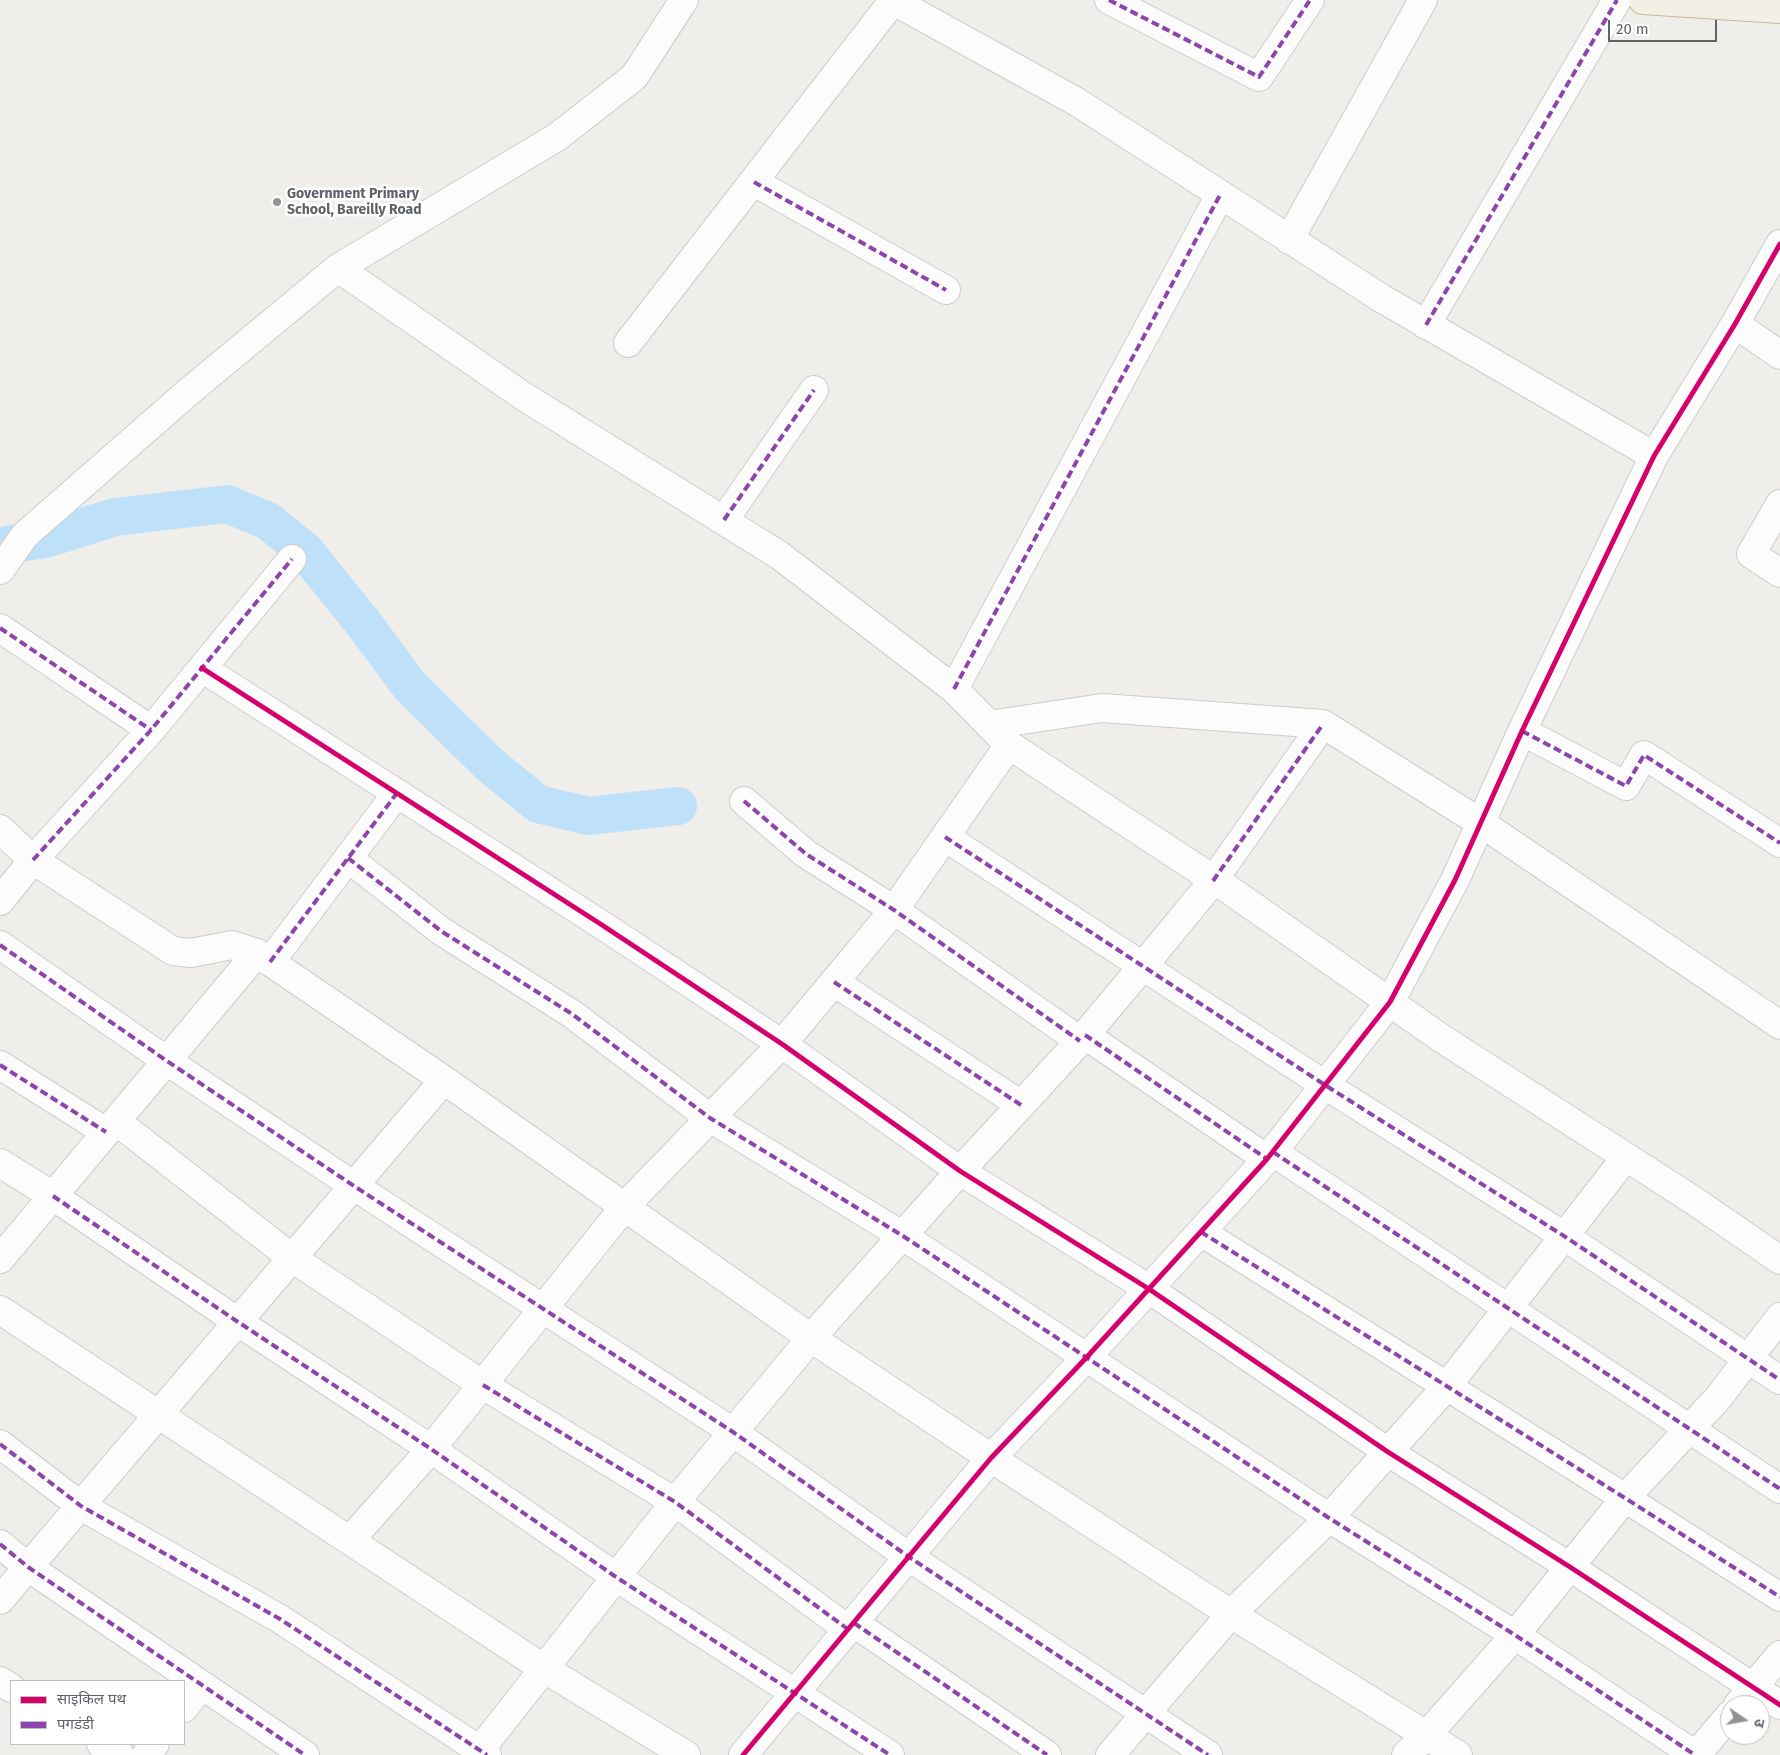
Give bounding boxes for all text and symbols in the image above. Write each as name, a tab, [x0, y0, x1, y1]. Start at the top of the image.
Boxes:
scale bar	[1610, 10, 1719, 42]
text: 20 m	[1616, 20, 1649, 38]
place label: Government Primary School, Bareilly Road	[287, 186, 422, 218]
marker: Government Primary School, Bareilly Road	[271, 196, 283, 208]
legend	[10, 1680, 185, 1745]
text: साइकिल पथ	[57, 1690, 126, 1708]
north arrow	[1720, 1695, 1770, 1745]
text: पगडंडी	[57, 1715, 94, 1733]
text: उ	[1750, 1717, 1768, 1729]

